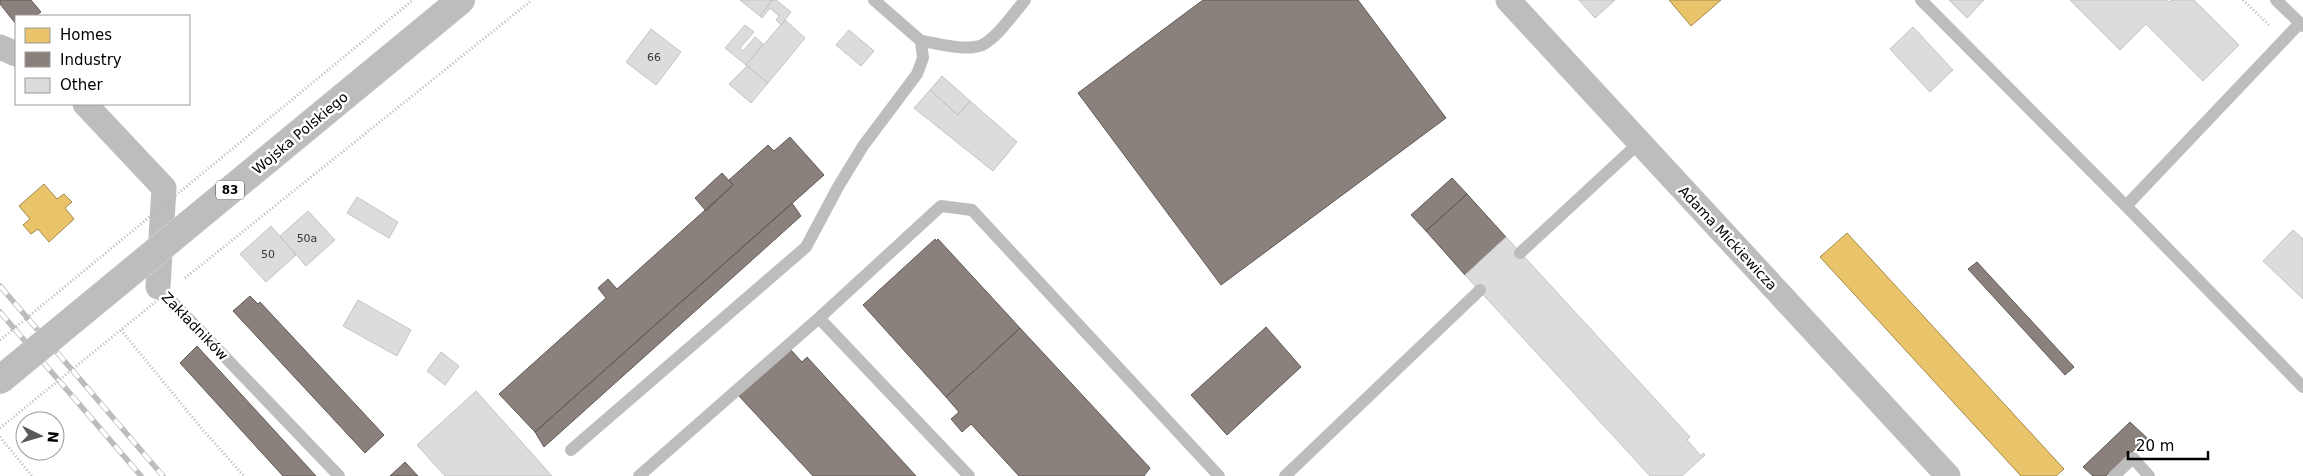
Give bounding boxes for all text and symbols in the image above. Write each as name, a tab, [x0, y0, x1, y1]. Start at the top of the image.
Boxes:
legend	[15, 15, 190, 105]
text: Homes	[60, 26, 112, 44]
text: Industry	[60, 51, 122, 69]
house number: 66	[647, 51, 661, 64]
text: Other	[60, 76, 103, 94]
street label: Wojska Polskiego	[249, 88, 351, 178]
road number: 83	[216, 180, 244, 200]
street label: Adama Mickiewicza	[1676, 183, 1780, 293]
house number: 50a	[297, 232, 317, 245]
house number: 50	[261, 248, 275, 261]
street label: Zakładników	[159, 289, 231, 363]
north arrow	[15, 411, 65, 461]
scale bar	[2128, 428, 2208, 460]
text: N	[44, 431, 61, 444]
text: 20 m	[2136, 437, 2174, 455]

